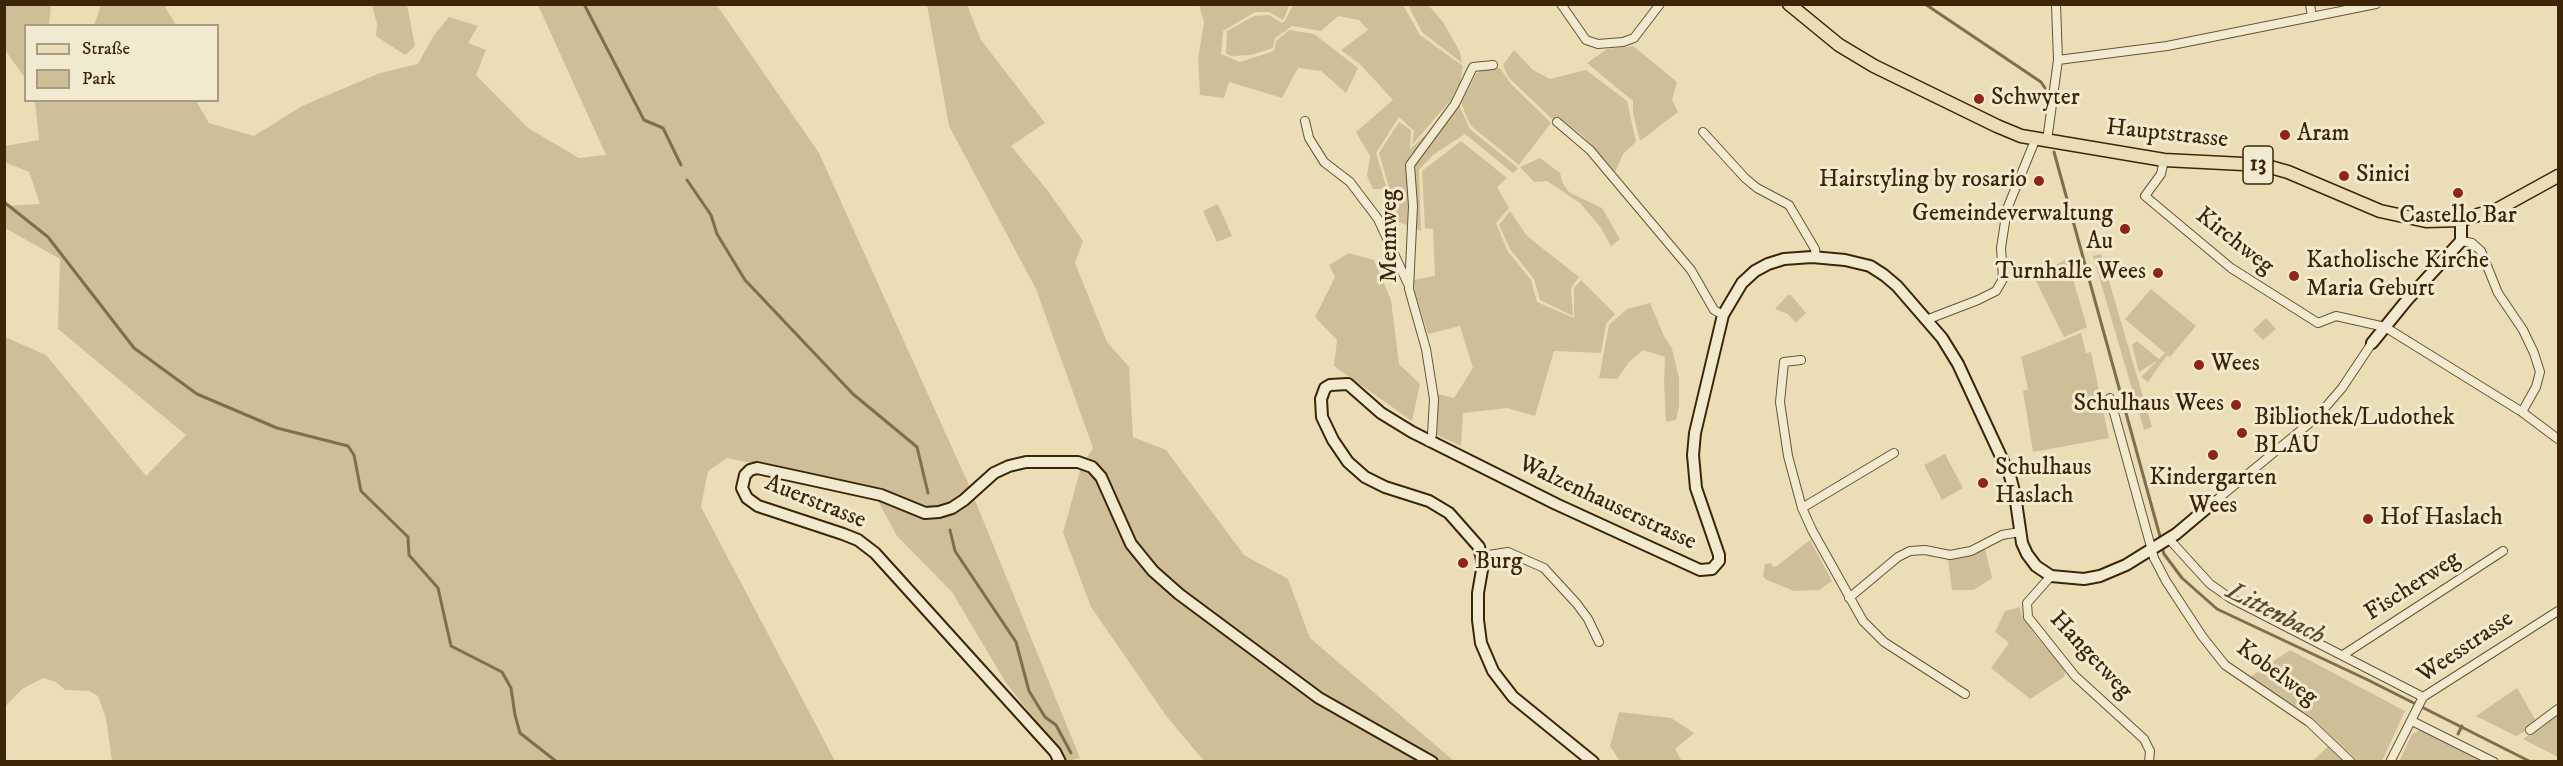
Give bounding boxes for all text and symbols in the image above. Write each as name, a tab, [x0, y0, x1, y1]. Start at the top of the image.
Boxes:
legend	[24, 24, 219, 102]
text: Straße	[82, 38, 130, 60]
text: Park	[82, 68, 116, 90]
place label: Schwyter	[1991, 85, 2080, 113]
marker: Schwyter	[1972, 92, 1986, 106]
street label: Hauptstrasse	[2105, 114, 2229, 156]
place label: Aram	[2297, 121, 2349, 149]
marker: Aram	[2278, 128, 2292, 142]
road number: 13	[2243, 146, 2273, 184]
place label: Sinici	[2356, 162, 2410, 190]
place label: Hairstyling by rosario	[1819, 167, 2027, 195]
marker: Sinici	[2337, 169, 2351, 183]
marker: Hairstyling by rosario	[2032, 174, 2046, 188]
marker: Castello Bar	[2451, 186, 2465, 200]
street label: Mennweg	[1377, 189, 1405, 283]
place label: Gemeindeverwaltung Au	[1912, 201, 2113, 257]
street label: Kirchweg	[2189, 202, 2279, 282]
place label: Castello Bar	[2399, 203, 2517, 231]
marker: Gemeindeverwaltung Au	[2118, 222, 2132, 236]
place label: Katholische Kirche Maria Geburt	[2306, 248, 2489, 304]
place label: Turnhalle Wees	[1996, 259, 2146, 287]
marker: Turnhalle Wees	[2151, 266, 2165, 280]
marker: Katholische Kirche Maria Geburt	[2287, 269, 2301, 283]
place label: Wees	[2211, 351, 2260, 379]
marker: Wees	[2192, 358, 2206, 372]
place label: Schulhaus Wees	[2074, 391, 2224, 419]
marker: Schulhaus Wees	[2229, 398, 2243, 412]
place label: Bibliothek/Ludothek BLAU	[2254, 405, 2455, 461]
marker: Bibliothek/Ludothek BLAU	[2235, 426, 2249, 440]
marker: Kindergarten Wees	[2206, 448, 2220, 462]
street label: Walzenhauserstrasse	[1514, 450, 1700, 558]
place label: Schulhaus Haslach	[1995, 455, 2092, 511]
place label: Kindergarten Wees	[2149, 465, 2277, 521]
street label: Auerstrasse	[760, 470, 870, 536]
marker: Schulhaus Haslach	[1976, 476, 1990, 490]
place label: Hof Haslach	[2380, 505, 2503, 533]
marker: Hof Haslach	[2361, 512, 2375, 526]
street label: Fischerweg	[2360, 546, 2466, 628]
place label: Burg	[1475, 549, 1522, 577]
marker: Burg	[1456, 556, 1470, 570]
water label: Littenbach	[2220, 577, 2330, 653]
street label: Weesstrasse	[2413, 605, 2519, 691]
street label: Hangetweg	[2042, 606, 2138, 706]
street label: Kobelweg	[2230, 635, 2322, 713]

